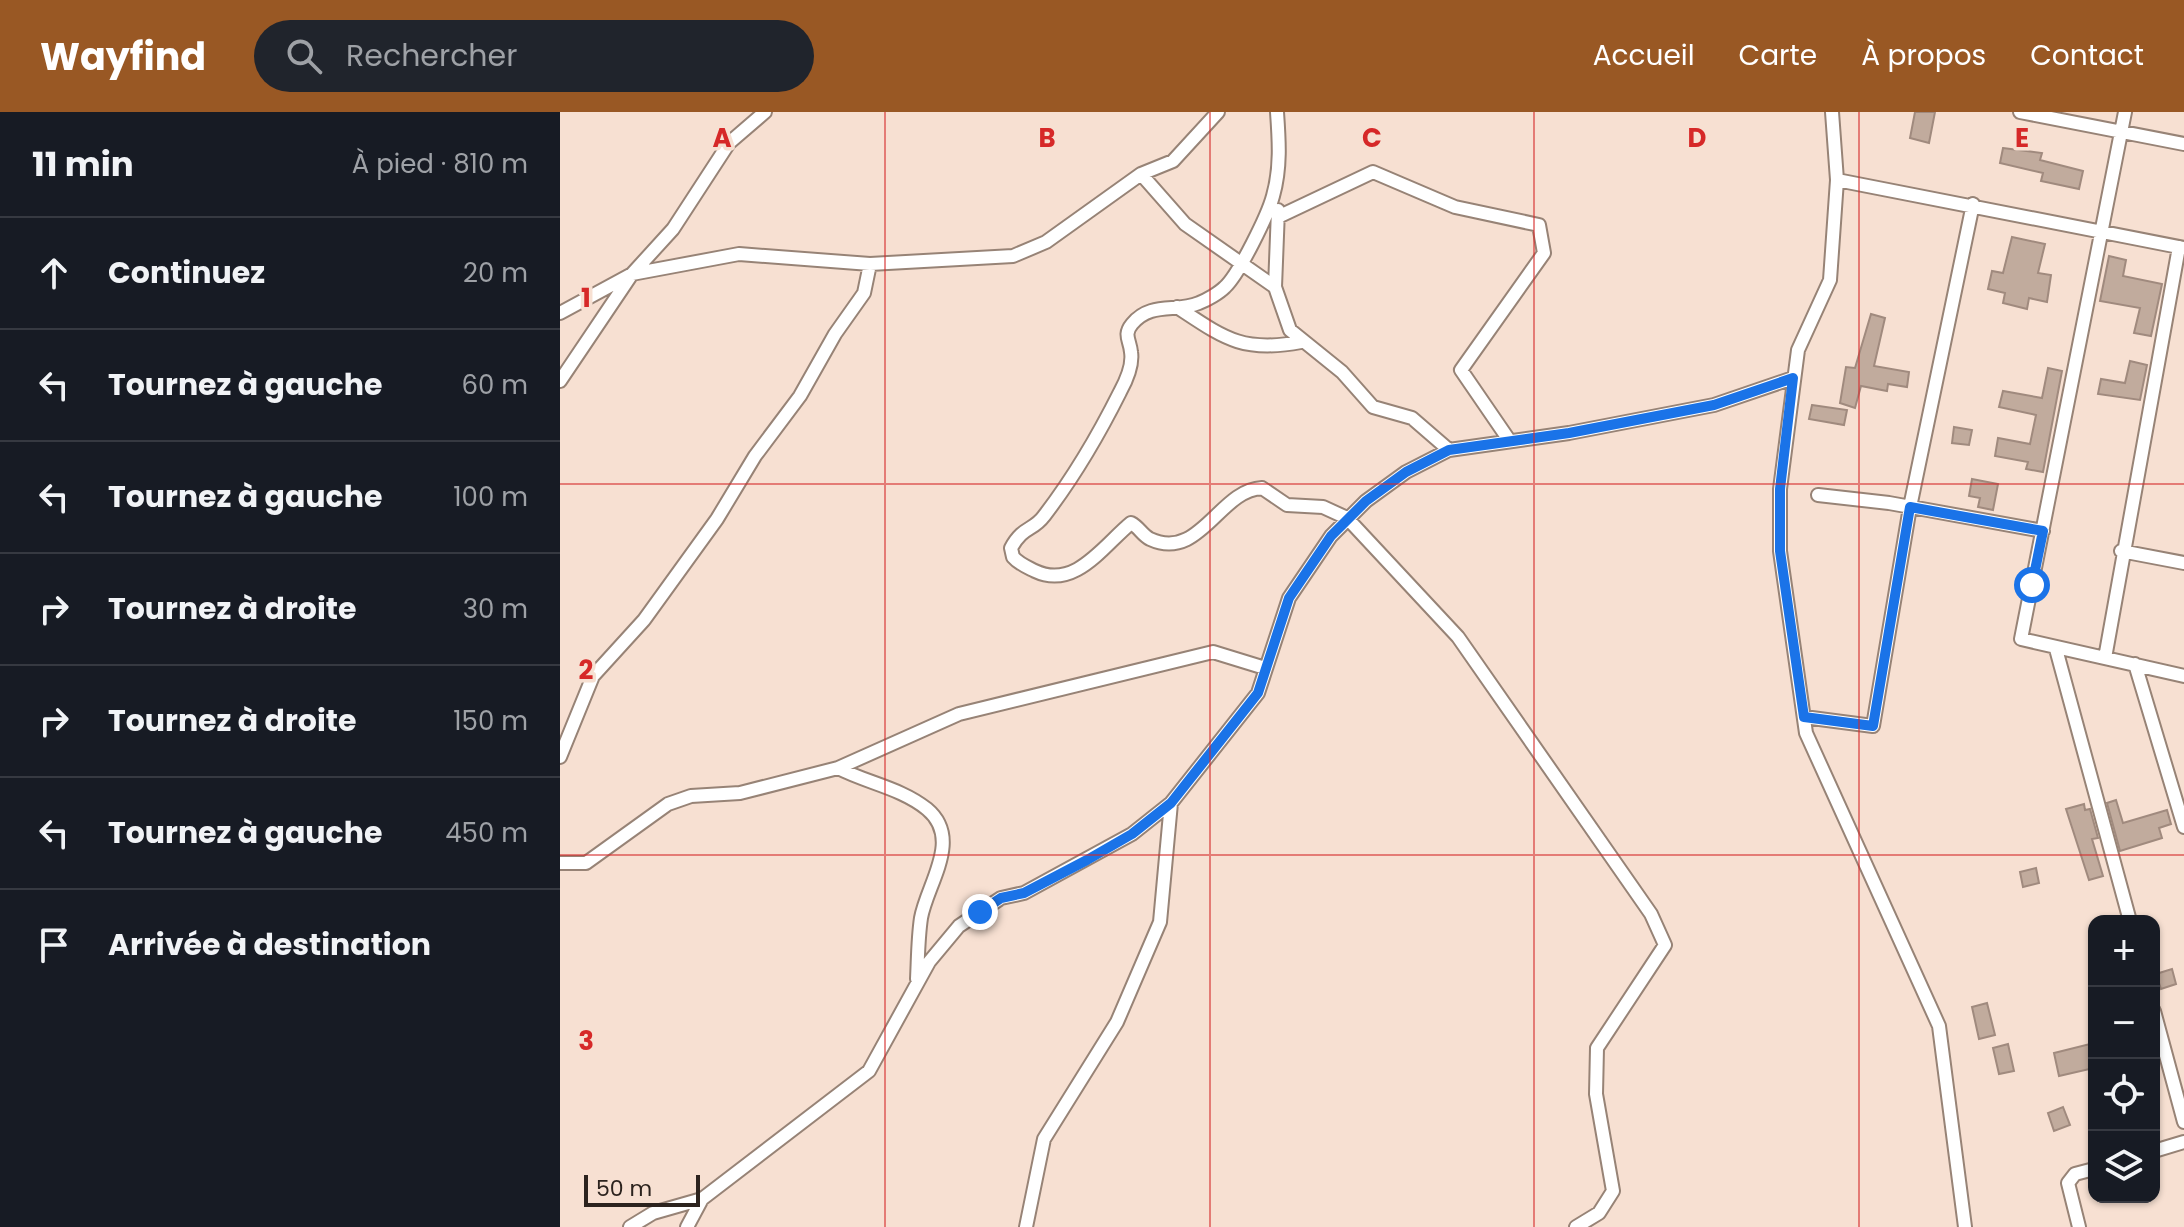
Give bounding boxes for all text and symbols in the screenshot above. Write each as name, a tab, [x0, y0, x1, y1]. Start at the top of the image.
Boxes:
search box	[254, 20, 814, 92]
text: Wayfind	[40, 30, 206, 83]
icon: search	[282, 34, 326, 78]
text: Rechercher	[346, 34, 517, 77]
text: Accueil	[1593, 36, 1695, 75]
text: Carte	[1739, 36, 1817, 75]
text: À propos	[1861, 36, 1986, 75]
text: Contact	[2030, 36, 2144, 75]
text: A	[712, 120, 732, 156]
text: B	[1038, 120, 1056, 156]
text: C	[1362, 120, 1382, 156]
text: D	[1688, 120, 1707, 156]
text: E	[2015, 120, 2029, 156]
text: 11 min	[32, 140, 134, 188]
text: À pied · 810 m	[352, 146, 528, 182]
icon: ahead	[32, 251, 76, 295]
text: Continuez	[108, 251, 265, 294]
text: 20 m	[463, 255, 528, 291]
text: 1	[581, 280, 591, 316]
icon: left	[32, 363, 76, 407]
text: Tournez à gauche	[108, 363, 382, 406]
text: 60 m	[461, 367, 528, 403]
icon: left	[32, 475, 76, 519]
text: Tournez à gauche	[108, 475, 382, 518]
text: 100 m	[453, 479, 528, 515]
route start	[2014, 567, 2050, 603]
icon: right	[32, 587, 76, 631]
text: Tournez à droite	[108, 587, 356, 630]
text: 30 m	[463, 591, 528, 627]
text: 2	[579, 652, 594, 688]
icon: right	[32, 699, 76, 743]
text: Tournez à droite	[108, 699, 356, 742]
text: 150 m	[453, 703, 528, 739]
icon: left	[32, 811, 76, 855]
text: Tournez à gauche	[108, 811, 382, 854]
text: 450 m	[445, 815, 528, 851]
route end	[962, 894, 998, 930]
map controls	[2088, 915, 2160, 1203]
button: +	[2088, 915, 2160, 987]
icon: arrive	[32, 923, 76, 967]
text: Arrivée à destination	[108, 923, 431, 966]
button: −	[2088, 987, 2160, 1059]
text: 3	[578, 1023, 594, 1059]
button: locate	[2088, 1059, 2160, 1131]
button: layers	[2088, 1131, 2160, 1203]
scale bar	[584, 1171, 700, 1207]
text: 50 m	[596, 1173, 652, 1204]

